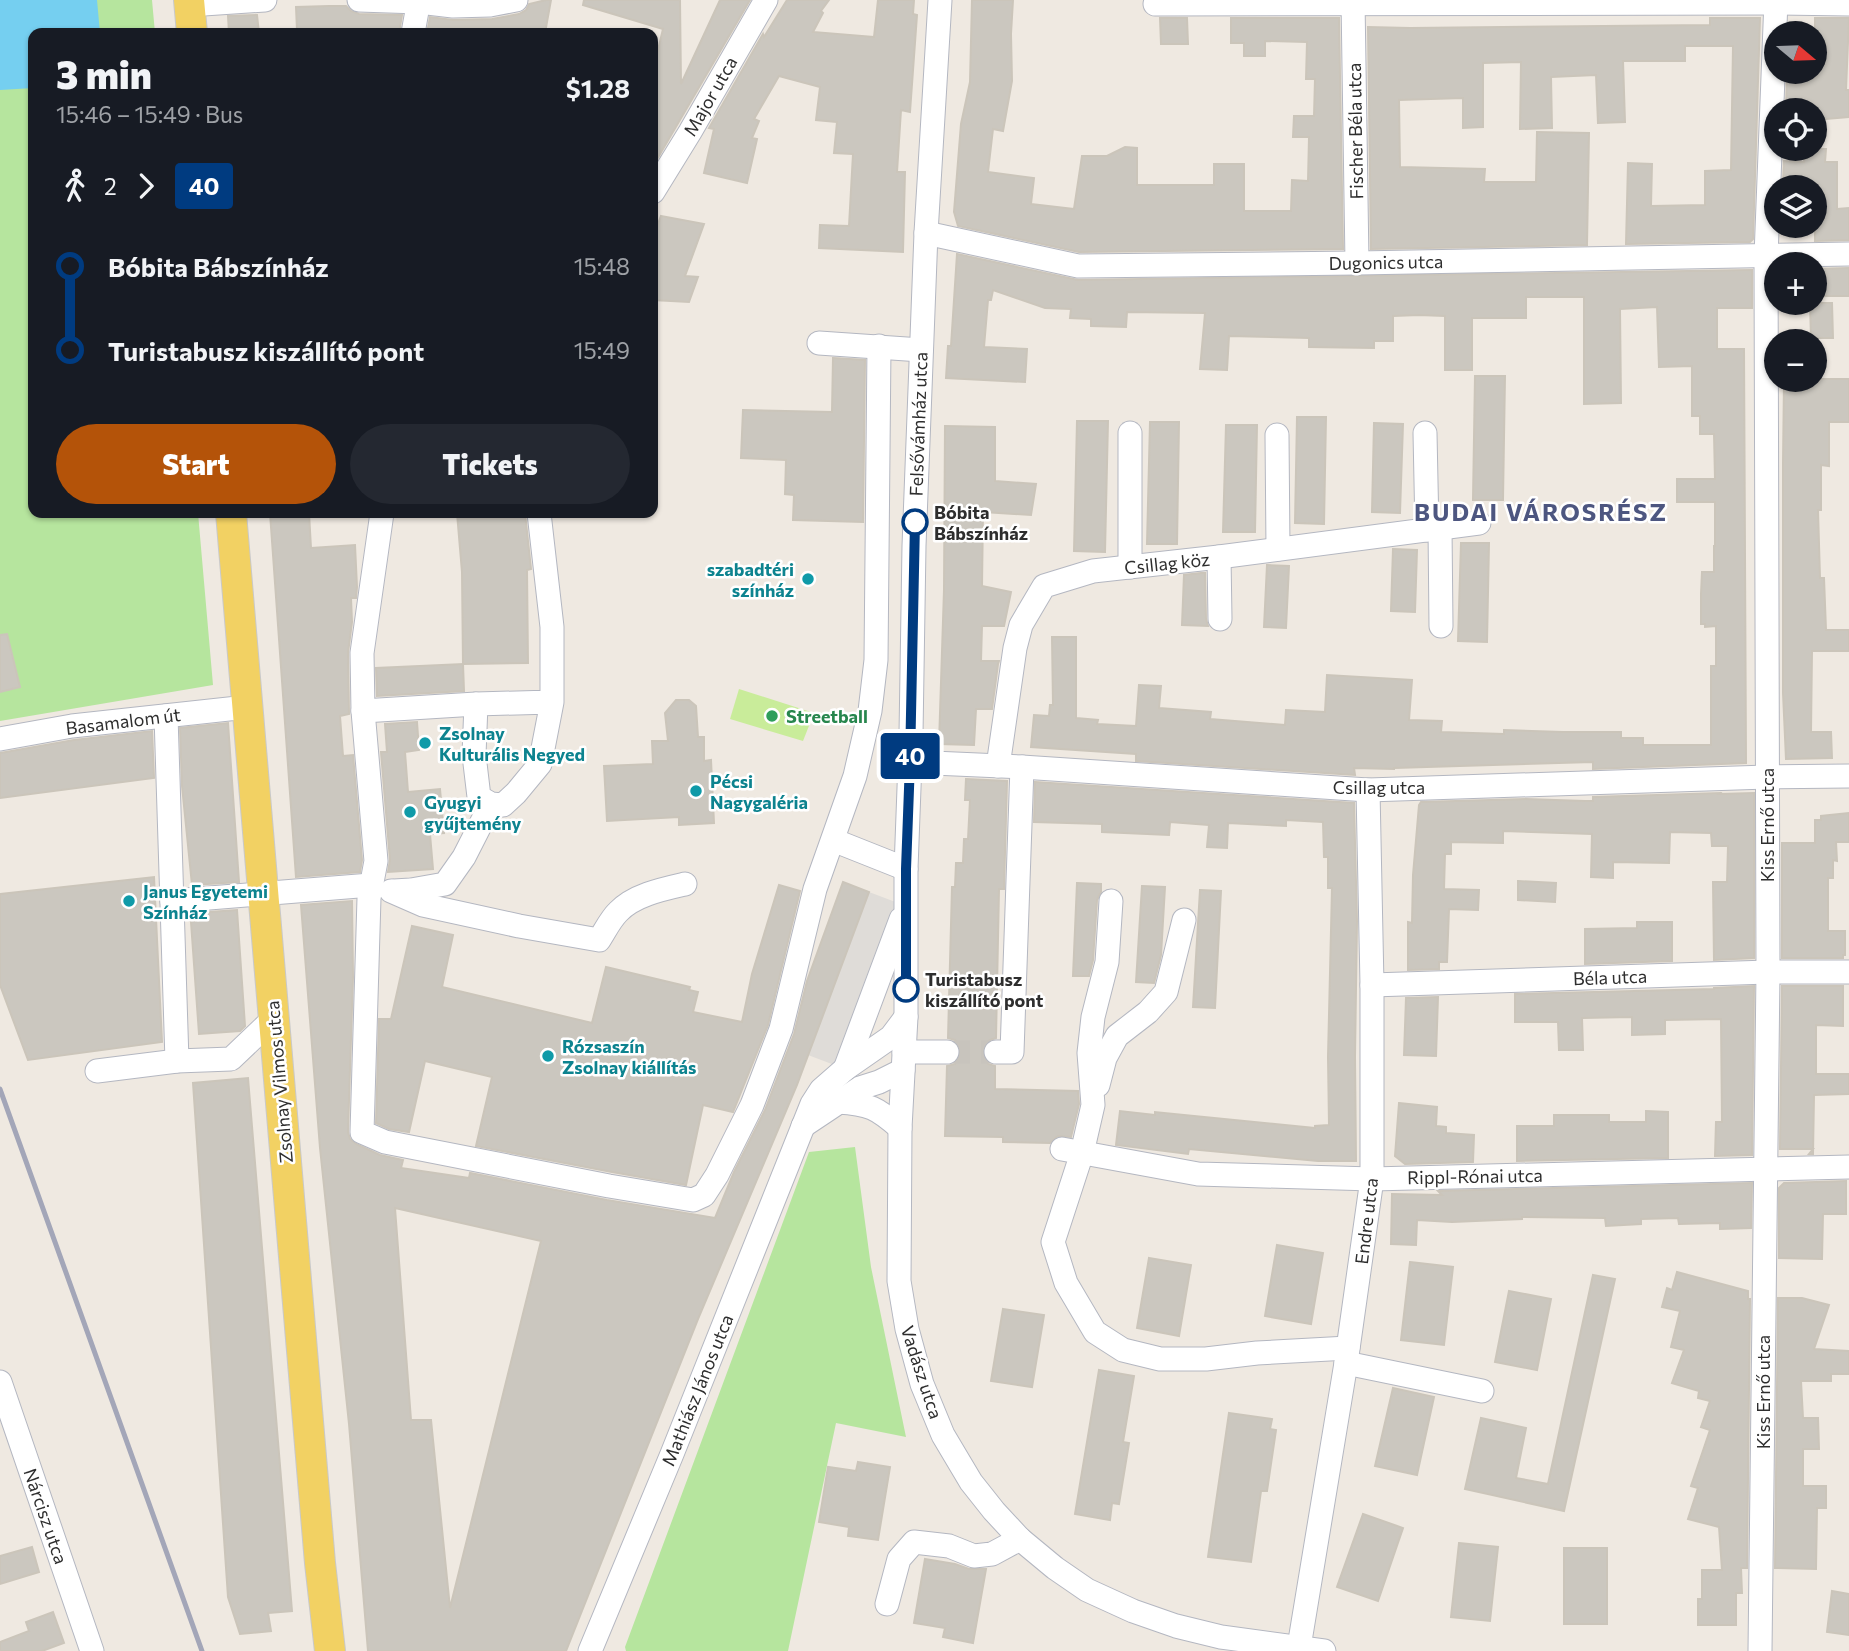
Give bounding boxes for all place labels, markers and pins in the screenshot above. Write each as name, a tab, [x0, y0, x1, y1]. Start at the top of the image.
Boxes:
place label: Bóbita Bábszínház	[934, 501, 1028, 544]
marker: Bóbita Bábszínház	[902, 509, 928, 535]
place label: szabadtéri színház	[707, 558, 794, 601]
marker: szabadtéri színház	[800, 571, 816, 587]
place label: Streetball	[786, 705, 868, 727]
marker: Streetball	[764, 708, 780, 724]
place label: Zsolnay Kulturális Negyed	[439, 722, 585, 765]
marker: Zsolnay Kulturális Negyed	[417, 735, 433, 751]
place label: Pécsi Nagygaléria	[710, 770, 808, 813]
marker: Pécsi Nagygaléria	[688, 783, 704, 799]
place label: Gyugyi gyűjtemény	[424, 791, 521, 834]
marker: Gyugyi gyűjtemény	[402, 804, 418, 820]
place label: Janus Egyetemi Színház	[143, 880, 268, 923]
marker: Janus Egyetemi Színház	[121, 893, 137, 909]
place label: Turistabusz kiszállító pont	[925, 968, 1044, 1011]
marker: Turistabusz kiszállító pont	[893, 976, 919, 1002]
place label: Rózsaszín Zsolnay kiállítás	[562, 1035, 696, 1078]
marker: Rózsaszín Zsolnay kiállítás	[540, 1048, 556, 1064]

